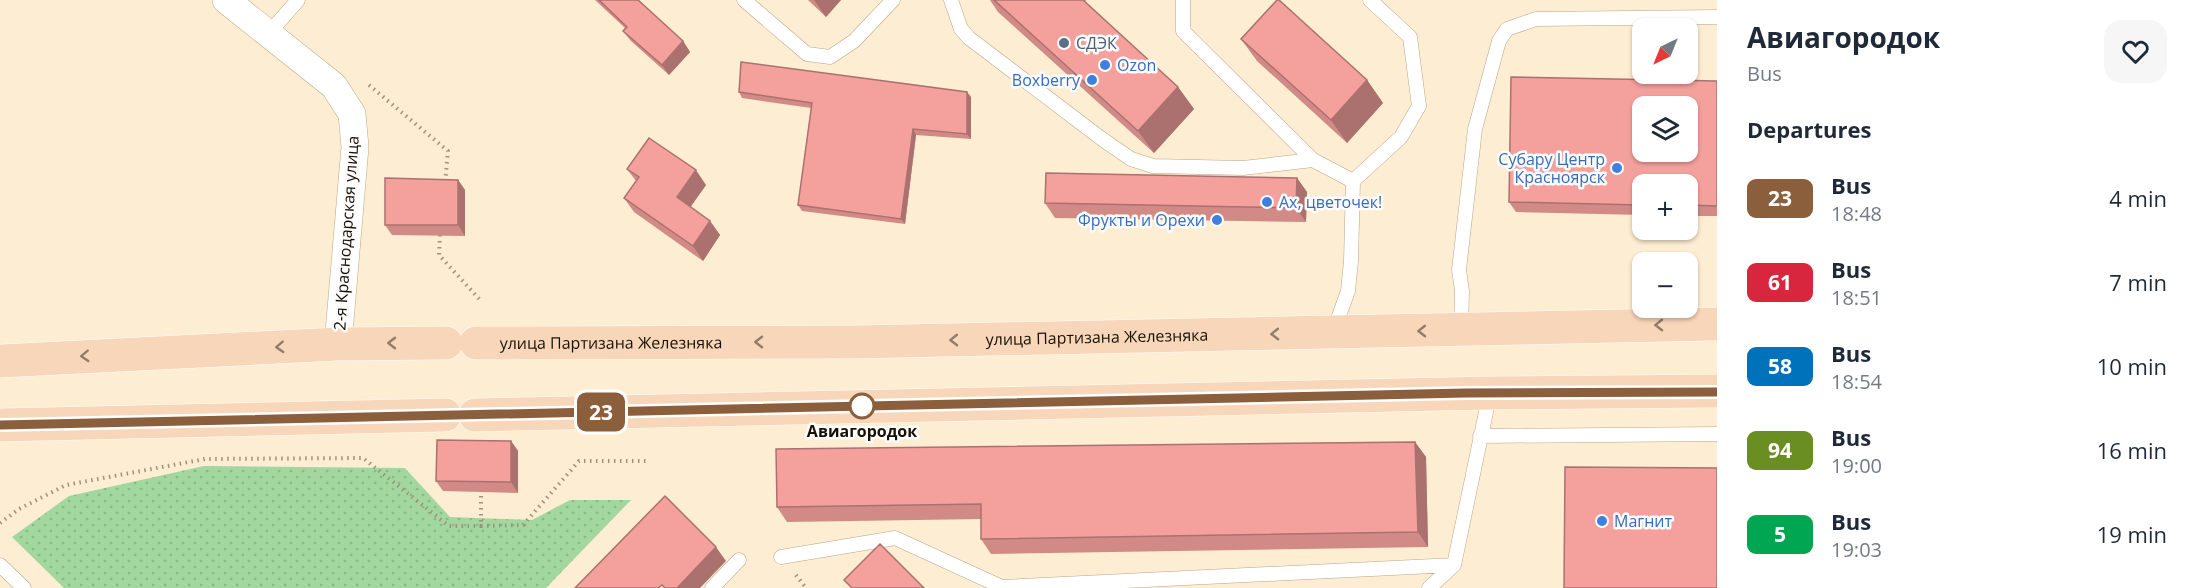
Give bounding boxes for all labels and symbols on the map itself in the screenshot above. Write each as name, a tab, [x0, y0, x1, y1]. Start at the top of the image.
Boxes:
north arrow	[1632, 18, 1698, 84]
place label: СДЭК	[1076, 32, 1117, 54]
marker: СДЭК	[1057, 36, 1071, 50]
place label: Ozon	[1117, 54, 1156, 76]
marker: Ozon	[1098, 58, 1112, 72]
place label: Boxberry	[1012, 69, 1081, 91]
marker: Boxberry	[1085, 73, 1099, 87]
street label: 2-я Краснодарская улица	[328, 135, 364, 331]
place label: Субару Центр Красноярск	[1498, 148, 1606, 188]
marker: Субару Центр Красноярск	[1610, 161, 1624, 175]
place label: Ах, цветочек!	[1279, 191, 1382, 213]
marker: Ах, цветочек!	[1260, 195, 1274, 209]
place label: Фрукты и Орехи	[1078, 209, 1205, 231]
marker: Фрукты и Орехи	[1210, 213, 1224, 227]
one-way arrow	[1654, 319, 1663, 331]
street label: улица Партизана Железняка	[985, 324, 1209, 350]
one-way arrow	[1417, 325, 1426, 337]
one-way arrow	[1270, 327, 1279, 340]
street label: улица Партизана Железняка	[500, 331, 722, 354]
one-way arrow	[949, 334, 958, 346]
one-way arrow	[754, 336, 763, 348]
one-way arrow	[388, 337, 397, 349]
one-way arrow	[275, 340, 284, 353]
one-way arrow	[81, 350, 90, 363]
line badge: 23	[574, 392, 628, 432]
marker: Авиагородок	[849, 393, 875, 419]
place label: Авиагородок	[807, 420, 917, 442]
place label: Магнит	[1614, 510, 1672, 532]
marker: Магнит	[1595, 514, 1609, 528]

